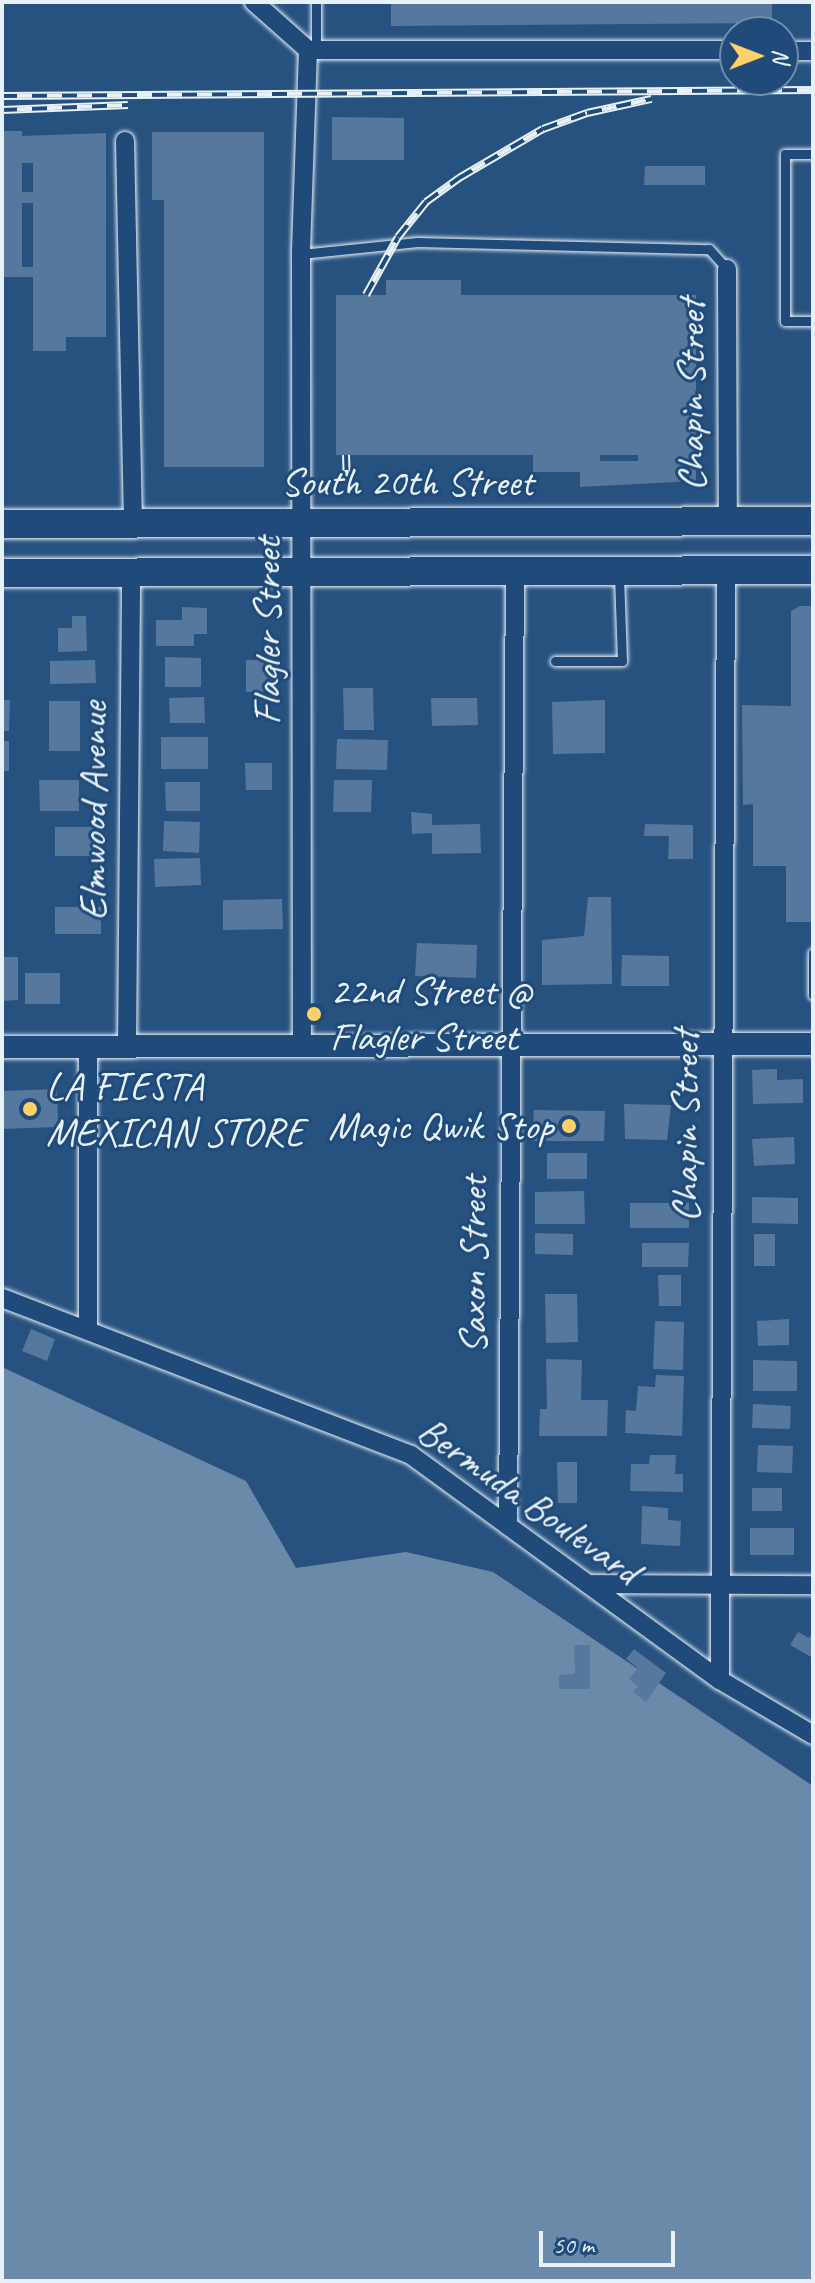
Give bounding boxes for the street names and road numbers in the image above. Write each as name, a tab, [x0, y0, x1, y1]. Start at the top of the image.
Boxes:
street label: Chapin Street	[667, 299, 715, 491]
street label: South 20th Street	[280, 458, 534, 506]
street label: Flagler Street	[243, 537, 291, 725]
street label: Elmwood Avenue	[69, 702, 117, 920]
street label: Chapin Street	[661, 1030, 709, 1222]
street label: Saxon Street	[449, 1175, 497, 1355]
street label: Bermuda Boulevard	[409, 1406, 649, 1594]

